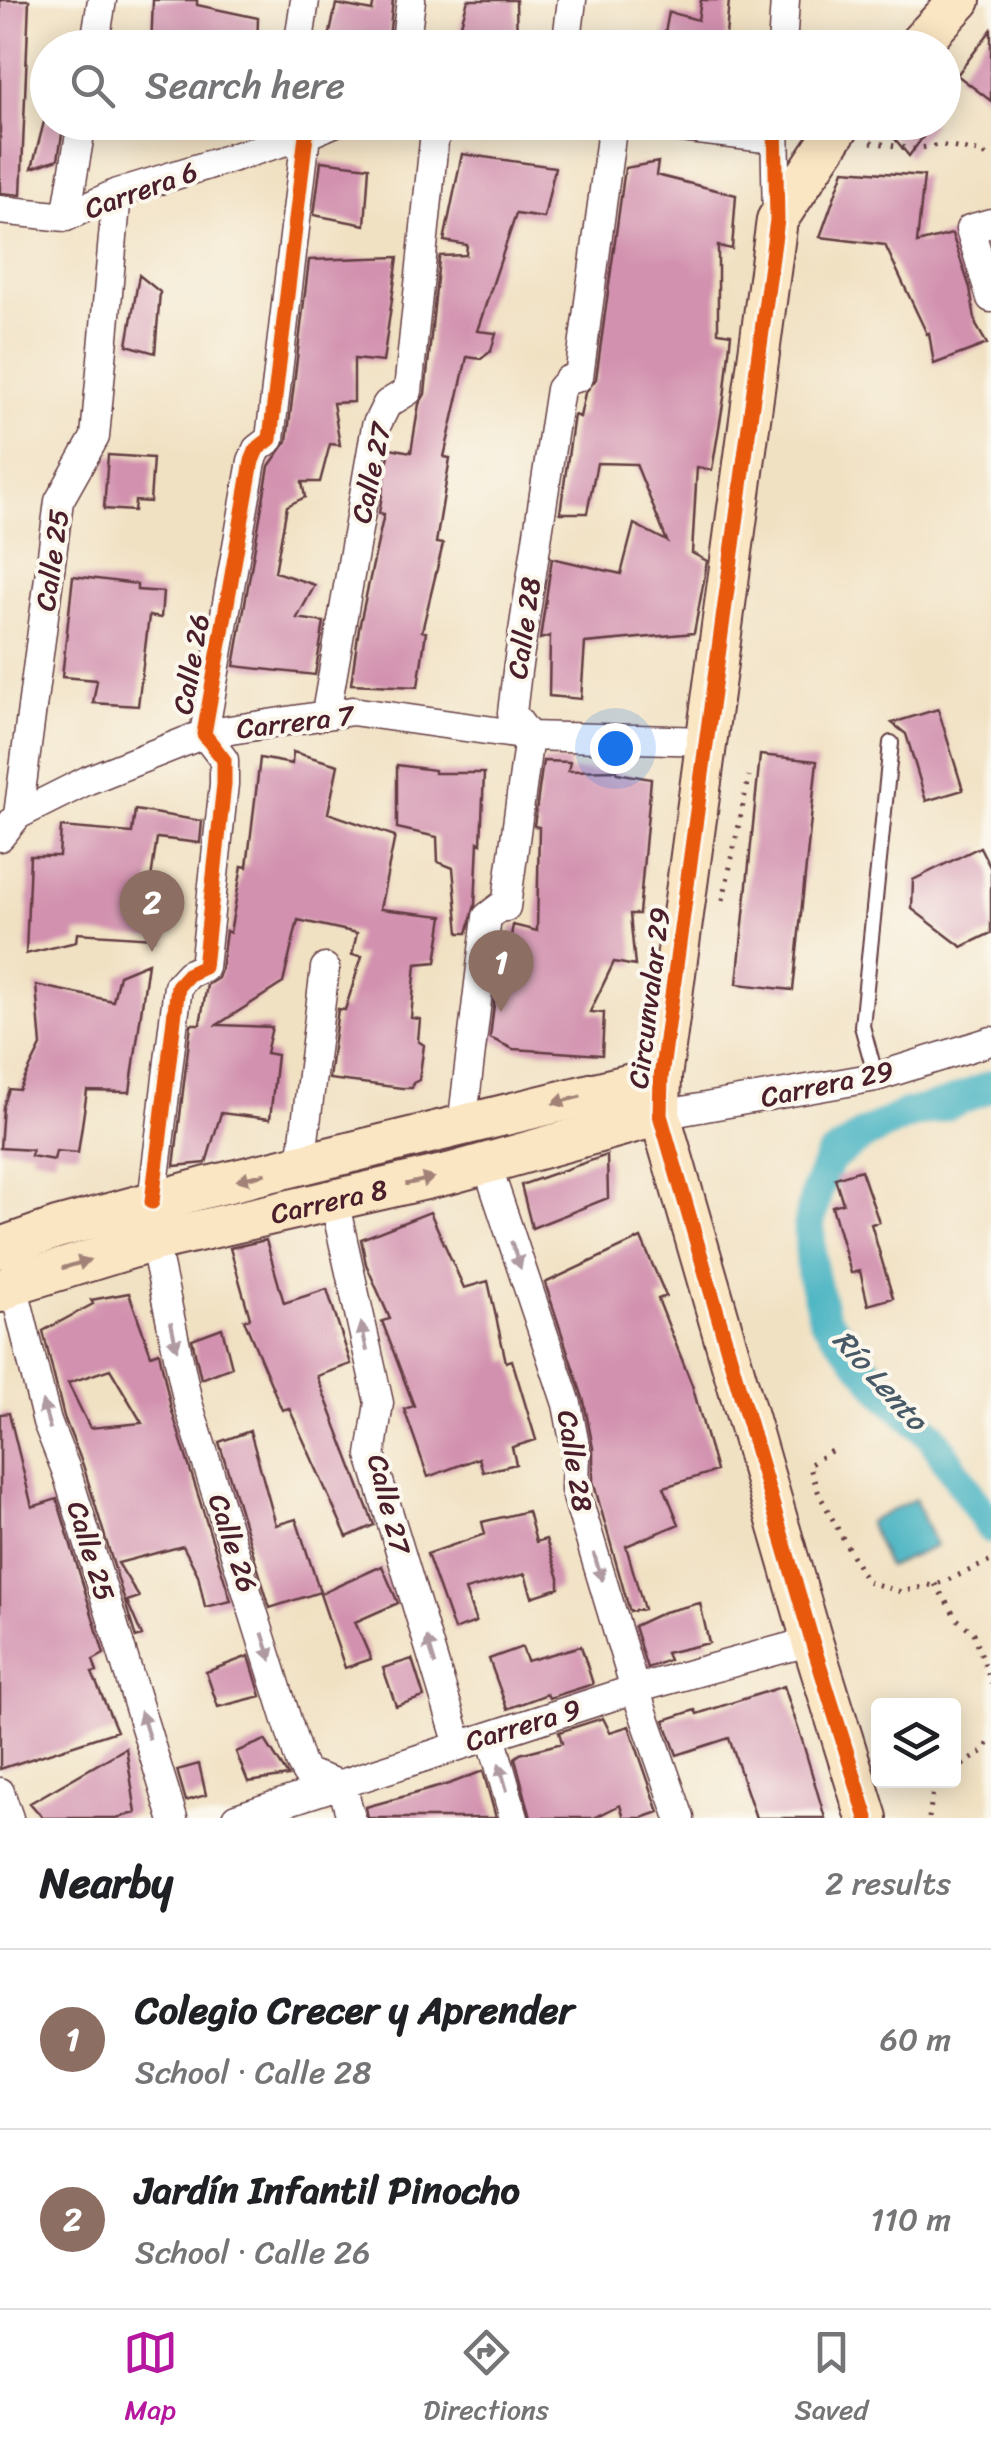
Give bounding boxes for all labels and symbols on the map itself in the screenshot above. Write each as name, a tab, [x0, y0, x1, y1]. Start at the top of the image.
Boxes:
street label: Carrera 6	[77, 147, 205, 233]
street label: Calle 27	[337, 416, 406, 528]
street label: Calle 25	[21, 506, 83, 614]
street label: Calle 28	[493, 574, 555, 682]
street label: Calle 26	[158, 610, 224, 718]
street label: Carrera 7	[234, 690, 358, 753]
your location	[590, 723, 641, 774]
pin: 2	[120, 870, 184, 952]
street label: Circunvalar 29	[614, 905, 684, 1091]
pin: 1	[468, 930, 534, 1012]
street label: Carrera 29	[756, 1046, 898, 1122]
one-way arrow	[551, 1093, 582, 1108]
street label: Carrera 8	[266, 1164, 392, 1238]
one-way arrow	[235, 1170, 266, 1185]
one-way arrow	[405, 1172, 436, 1188]
one-way arrow	[510, 1240, 525, 1270]
one-way arrow	[61, 1256, 91, 1271]
water label: Río Lento	[819, 1316, 943, 1445]
one-way arrow	[167, 1321, 182, 1352]
one-way arrow	[356, 1321, 371, 1352]
one-way arrow	[38, 1399, 53, 1430]
street label: Calle 28	[543, 1407, 607, 1515]
street label: Calle 27	[353, 1449, 426, 1561]
street label: Calle 26	[194, 1487, 272, 1599]
street label: Calle 25	[53, 1495, 129, 1607]
one-way arrow	[591, 1552, 606, 1583]
one-way arrow	[260, 1633, 275, 1663]
one-way arrow	[422, 1636, 437, 1666]
street label: Carrera 9	[459, 1684, 587, 1766]
one-way arrow	[136, 1710, 151, 1740]
one-way arrow	[494, 1761, 510, 1792]

